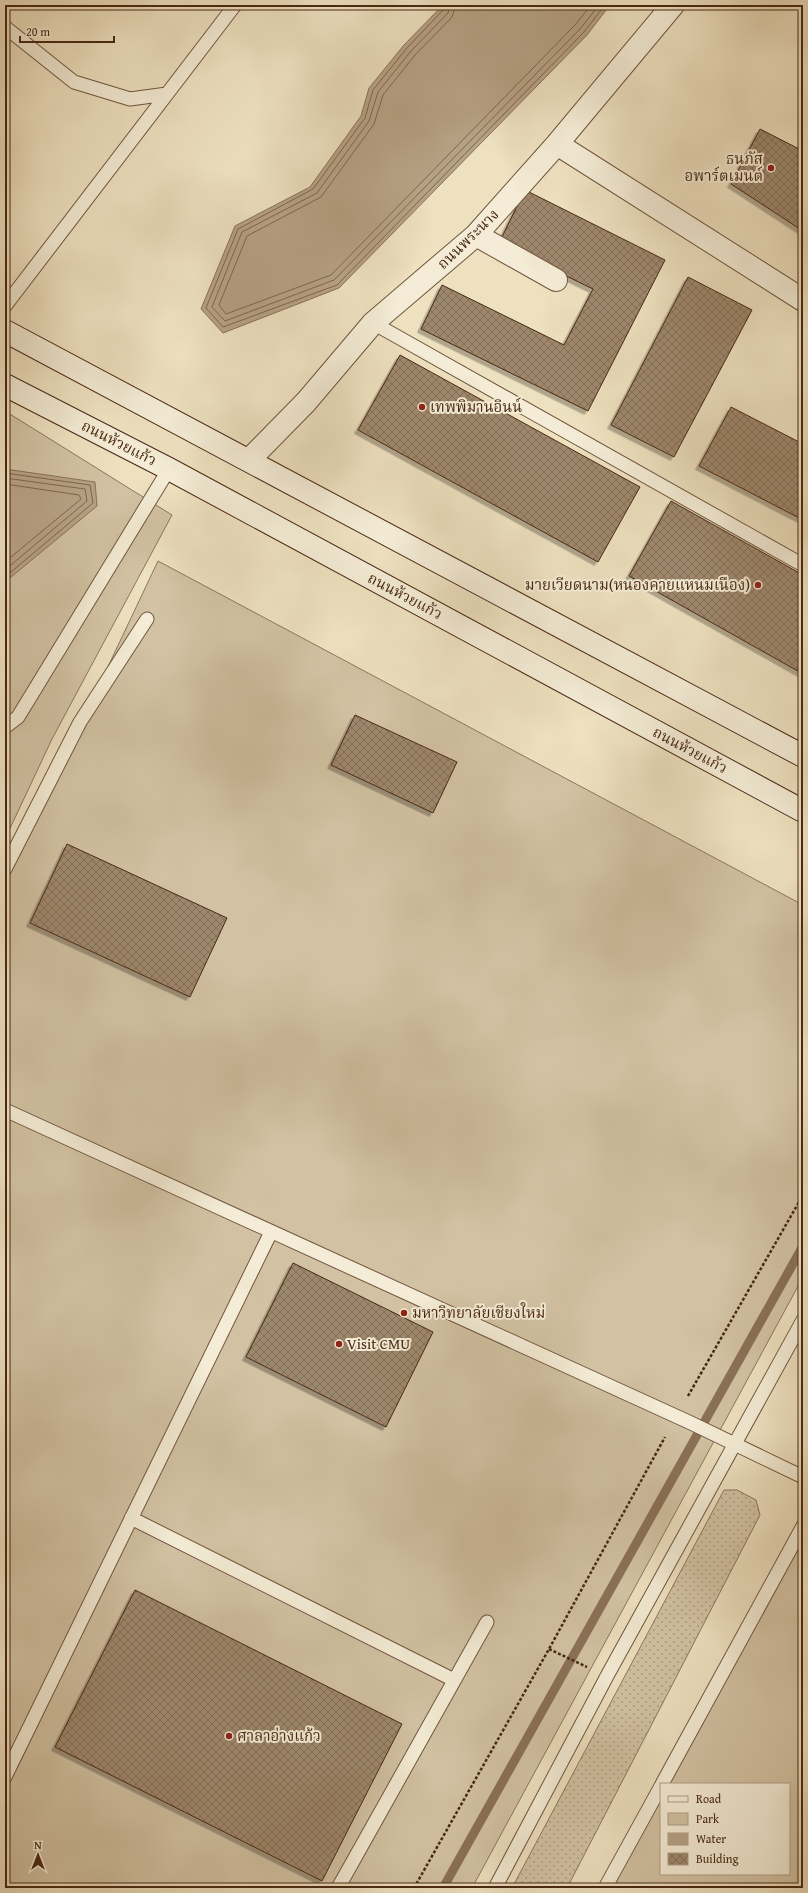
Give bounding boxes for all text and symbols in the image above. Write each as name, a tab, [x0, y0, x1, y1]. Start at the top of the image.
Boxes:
scale bar	[20, 18, 114, 44]
text: 20 m	[26, 23, 50, 40]
place label: ธนภัส อพาร์ตเมนต์	[685, 148, 763, 186]
marker: ธนภัส อพาร์ตเมนต์	[766, 163, 776, 173]
street label: ถนนพระนาง	[432, 204, 503, 274]
place label: เทพพิมานอินน์	[430, 396, 522, 417]
marker: เทพพิมานอินน์	[417, 402, 427, 412]
street label: ถนนห้วยแก้ว	[78, 415, 160, 470]
street label: ถนนห้วยแก้ว	[364, 567, 446, 624]
place label: มายเวียดนาม(หนองคายแหนมเนือง)	[525, 574, 750, 595]
marker: มายเวียดนาม(หนองคายแหนมเนือง)	[753, 580, 763, 590]
street label: ถนนห้วยแก้ว	[649, 721, 731, 778]
place label: มหาวิทยาลัยเชียงใหม่	[412, 1302, 545, 1323]
marker: มหาวิทยาลัยเชียงใหม่	[399, 1308, 409, 1318]
place label: Visit CMU	[347, 1333, 410, 1354]
marker: Visit CMU	[334, 1339, 344, 1349]
place label: ศาลาอ่างแก้ว	[237, 1725, 321, 1746]
marker: ศาลาอ่างแก้ว	[224, 1731, 234, 1741]
legend	[660, 1783, 790, 1875]
text: Road	[696, 1790, 722, 1807]
text: Park	[696, 1810, 720, 1827]
text: Water	[696, 1830, 726, 1847]
north arrow	[18, 1835, 58, 1875]
text: N	[34, 1837, 42, 1853]
text: Building	[696, 1850, 739, 1867]

